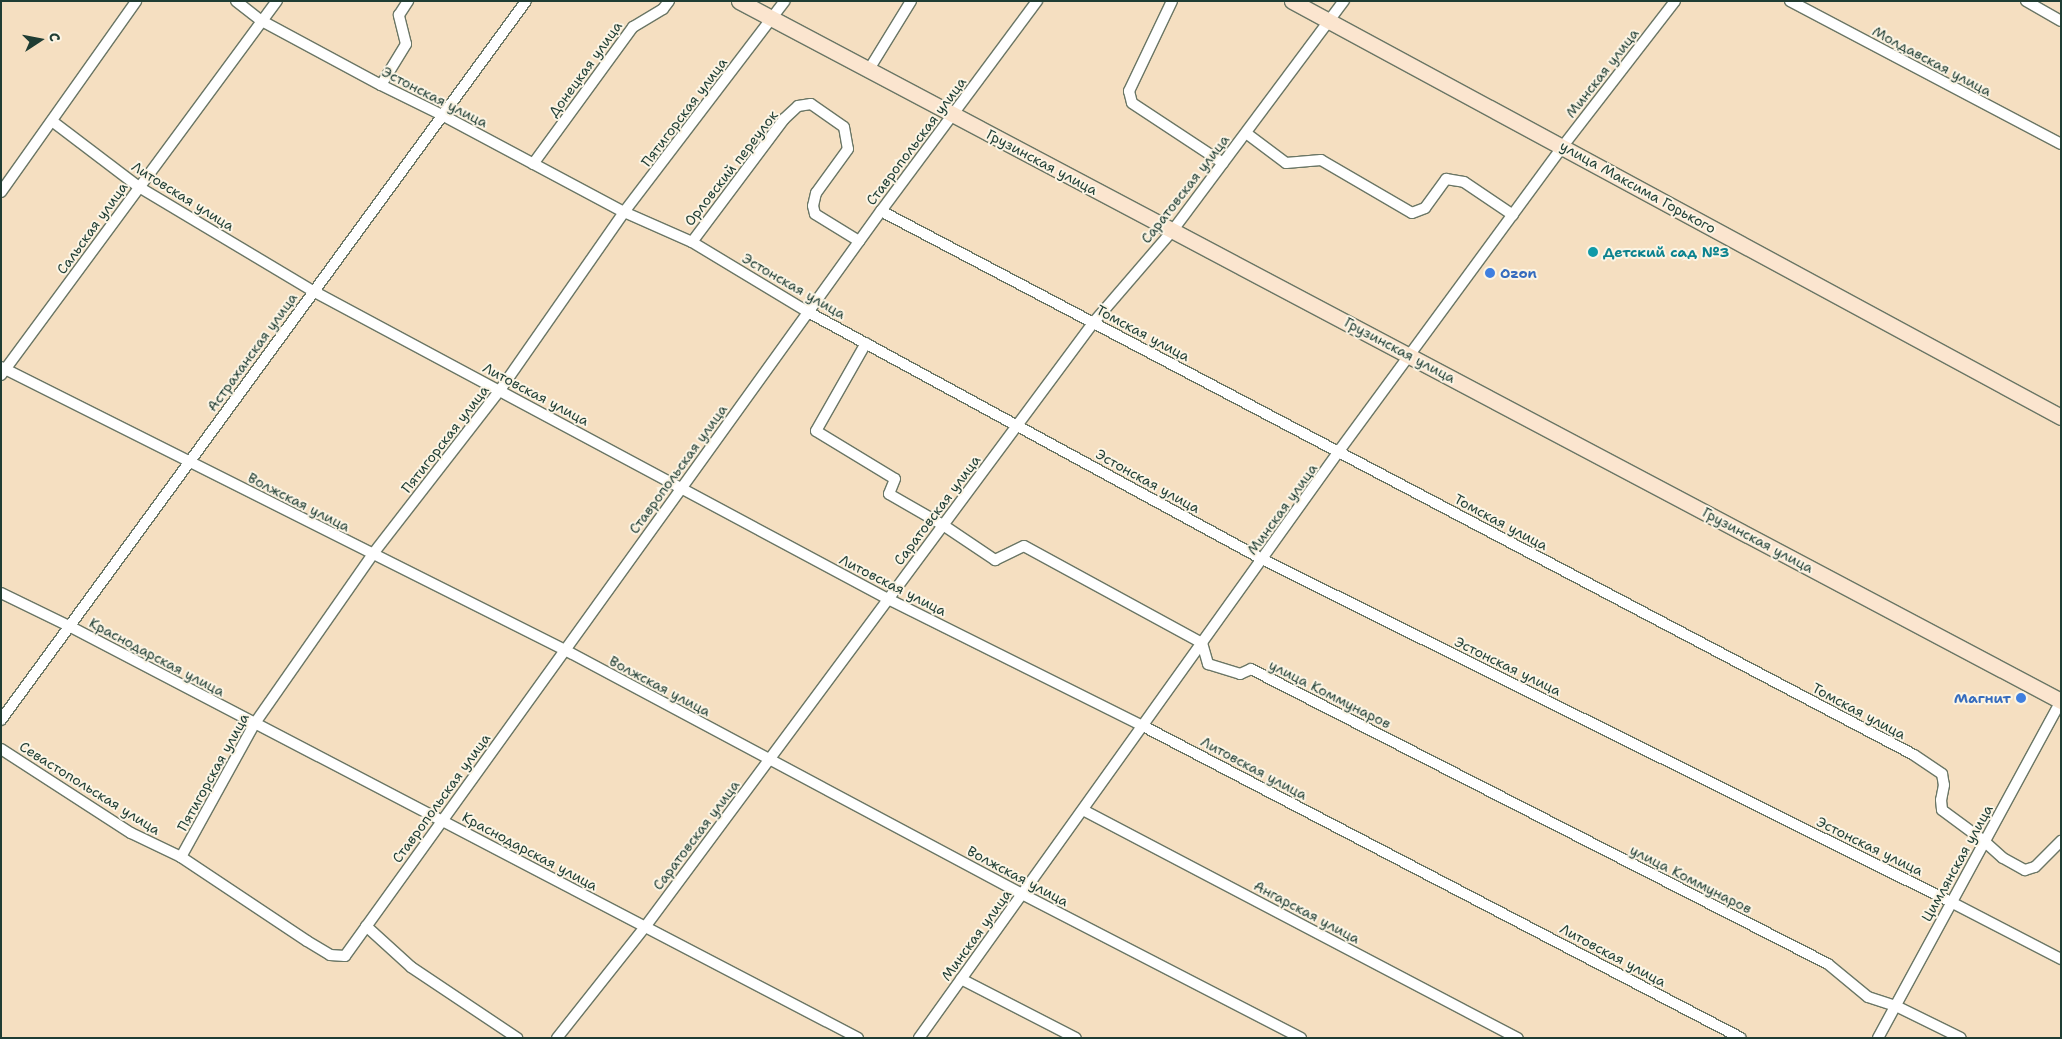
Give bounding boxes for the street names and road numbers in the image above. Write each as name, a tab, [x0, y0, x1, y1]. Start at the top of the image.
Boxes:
street label: Донецкая улица	[545, 18, 625, 120]
street label: Молдавская улица	[1870, 23, 1994, 99]
street label: Минская улица	[1562, 25, 1642, 121]
street label: Пятигорская улица	[638, 54, 730, 170]
street label: Эстонская улица	[379, 63, 491, 131]
street label: Ставропольская улица	[862, 74, 970, 208]
street label: Орловский переулок	[681, 107, 781, 229]
street label: Грузинская улица	[984, 126, 1100, 198]
street label: Саратовская улица	[1137, 131, 1233, 247]
street label: улица Максима Горького	[1557, 137, 1719, 237]
street label: Литовская улица	[129, 158, 237, 234]
street label: Сальская улица	[53, 179, 131, 277]
street label: Эстонская улица	[739, 250, 849, 322]
street label: Астраханская улица	[203, 290, 301, 414]
street label: Томская улица	[1093, 301, 1193, 365]
street label: Грузинская улица	[1342, 314, 1458, 386]
street label: Литовская улица	[480, 359, 592, 429]
street label: Пятигорская улица	[398, 382, 492, 496]
street label: Ставропольская улица	[625, 401, 731, 537]
street label: Эстонская улица	[1093, 445, 1203, 517]
street label: Саратовская улица	[890, 452, 984, 568]
street label: Минская улица	[1243, 460, 1321, 558]
street label: Волжская улица	[245, 469, 353, 535]
street label: Томская улица	[1451, 490, 1551, 554]
street label: Грузинская улица	[1700, 504, 1816, 576]
street label: Литовская улица	[837, 551, 949, 619]
street label: Краснодарская улица	[86, 614, 228, 700]
street label: Эстонская улица	[1452, 633, 1564, 699]
street label: Волжская улица	[606, 652, 714, 720]
street label: улица Коммунаров	[1266, 656, 1394, 732]
street label: Томская улица	[1809, 679, 1909, 743]
street label: Пятигорская улица	[174, 710, 252, 834]
street label: Ставропольская улица	[388, 730, 494, 866]
street label: Литовская улица	[1198, 733, 1310, 803]
street label: Севастопольская улица	[17, 738, 163, 838]
street label: Саратовская улица	[649, 777, 743, 893]
street label: Цимлянская улица	[1918, 802, 1996, 924]
street label: Краснодарская улица	[459, 808, 601, 894]
street label: Эстонская улица	[1814, 813, 1926, 879]
street label: улица Коммунаров	[1627, 841, 1755, 917]
street label: Волжская улица	[964, 842, 1072, 910]
street label: Ангарская улица	[1251, 877, 1363, 947]
street label: Минская улица	[937, 886, 1015, 984]
street label: Литовская улица	[1557, 920, 1669, 990]

